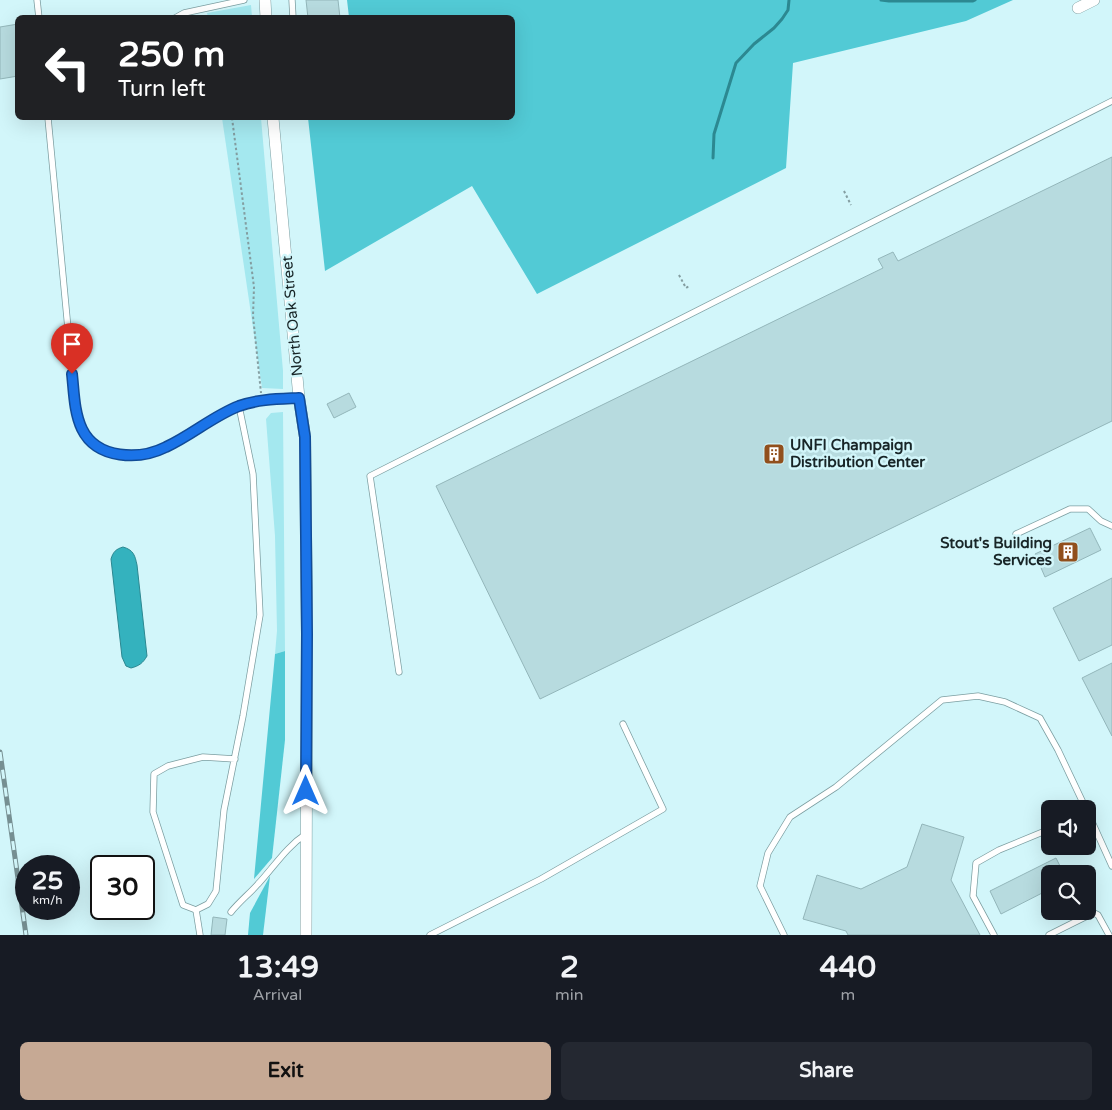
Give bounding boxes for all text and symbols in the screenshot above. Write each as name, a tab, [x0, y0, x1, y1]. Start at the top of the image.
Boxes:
text: 250 m	[118, 34, 225, 76]
icon: left	[35, 35, 100, 100]
text: Turn left	[118, 76, 206, 102]
street label: North Oak Street	[278, 255, 306, 377]
pin	[51, 323, 93, 374]
icon: arrive	[58, 330, 86, 358]
place label: UNFI Champaign Distribution Center	[790, 436, 925, 471]
building icon: UNFI Champaign Distribution Center	[762, 442, 786, 466]
place label: Stout's Building Services	[940, 534, 1052, 569]
building icon: Stout's Building Services	[1056, 540, 1080, 564]
position arrow	[279, 764, 331, 816]
map controls	[1041, 800, 1096, 920]
button: sound	[1041, 800, 1096, 855]
speed limit sign: 30	[90, 855, 155, 920]
button: search	[1041, 865, 1096, 920]
text: 25	[32, 866, 63, 896]
text: km/h	[32, 893, 63, 907]
text: 13:49	[236, 949, 319, 986]
text: 2	[560, 949, 579, 986]
text: 440	[820, 949, 876, 986]
text: Arrival	[253, 985, 302, 1005]
text: min	[555, 985, 584, 1005]
text: m	[840, 985, 855, 1005]
button: Exit	[20, 1042, 551, 1100]
button: Share	[561, 1042, 1092, 1100]

